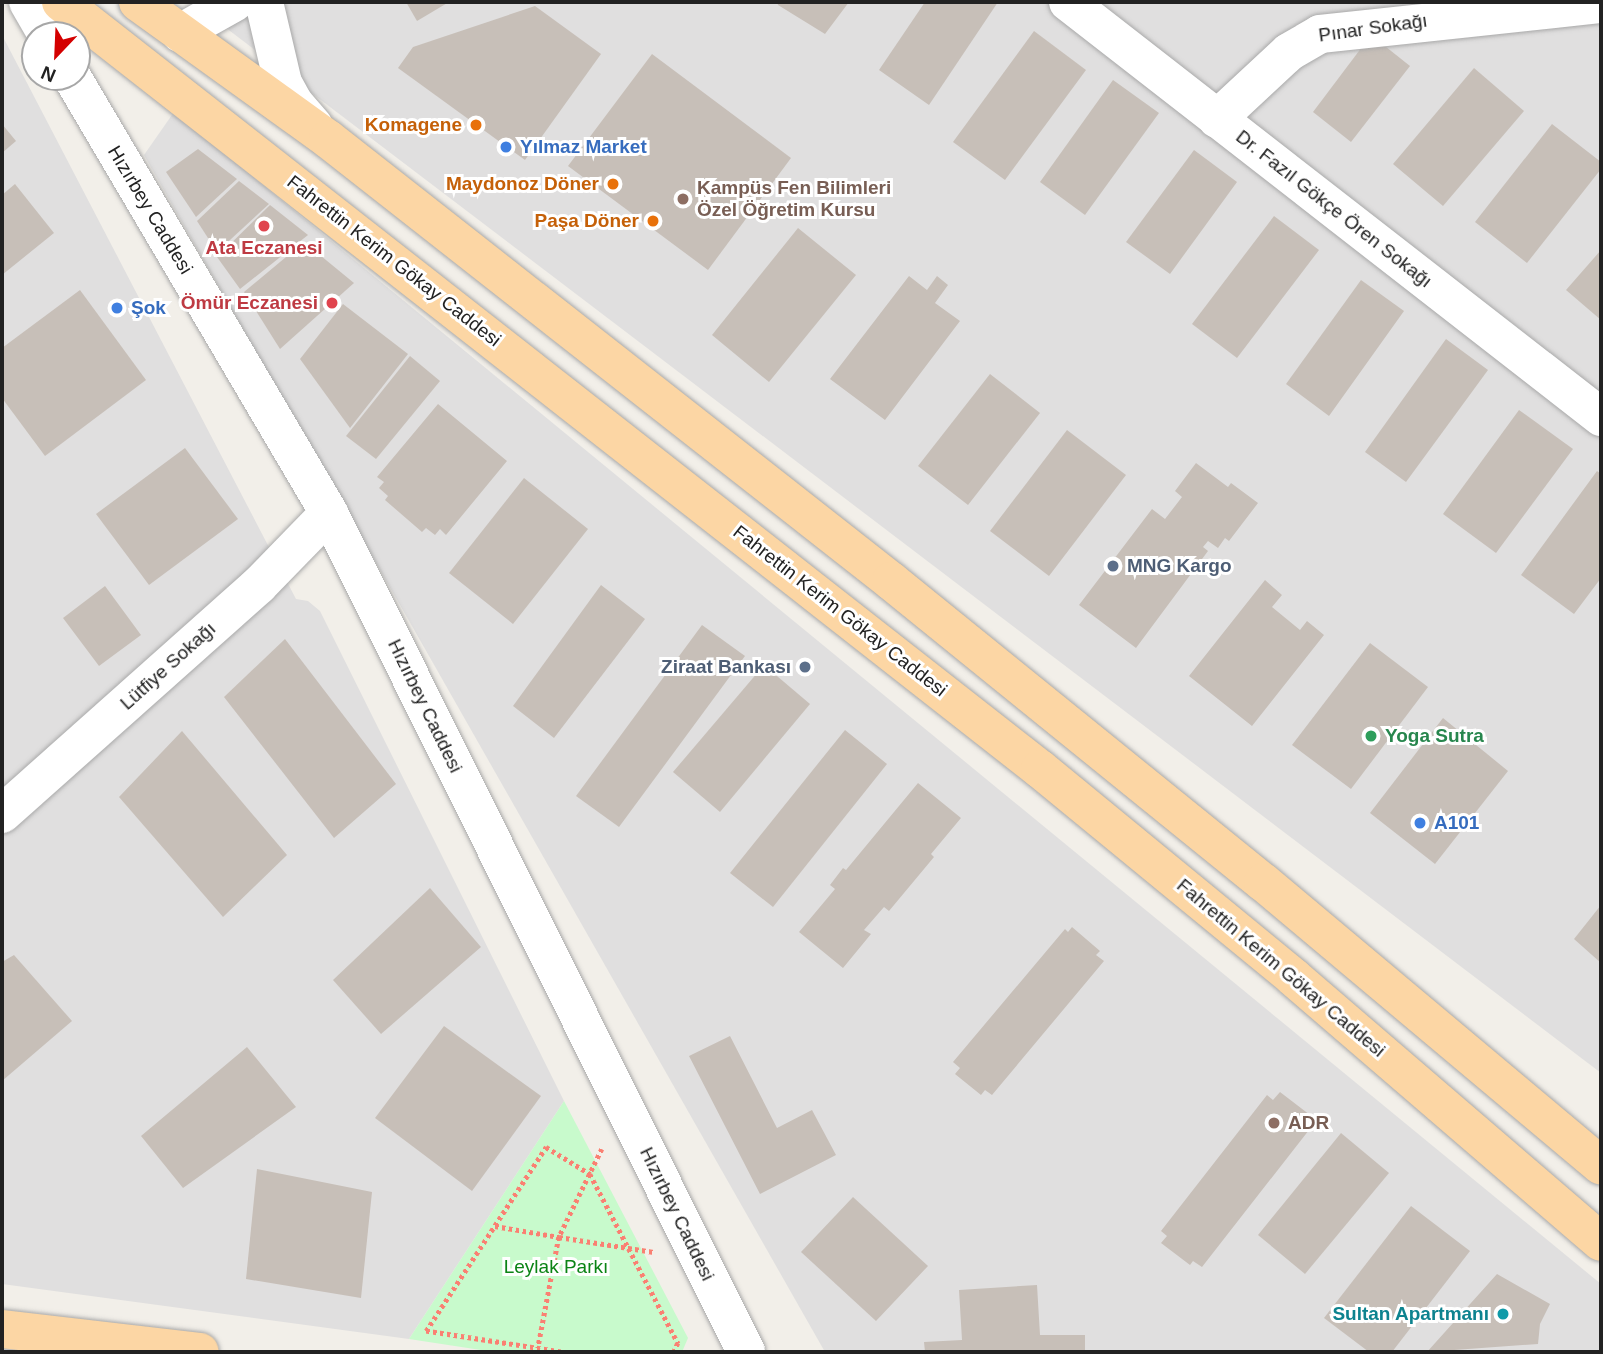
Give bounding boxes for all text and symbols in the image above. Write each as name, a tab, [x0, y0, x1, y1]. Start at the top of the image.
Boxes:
street label: Pınar Sokağı	[1317, 9, 1429, 47]
north arrow	[21, 21, 91, 91]
text: N	[38, 62, 59, 86]
place label: Komagene	[365, 114, 462, 136]
marker: Komagene	[468, 117, 484, 133]
street label: Dr. Fazıl Gökçe Ören Sokağı	[1231, 125, 1437, 293]
place label: Yılmaz Market	[520, 136, 647, 158]
marker: Yılmaz Market	[498, 139, 514, 155]
street label: Hızırbey Caddesi	[103, 142, 197, 278]
street label: Fahrettin Kerim Gökay Caddesi	[283, 170, 505, 352]
place label: Maydonoz Döner	[446, 173, 599, 195]
marker: Maydonoz Döner	[605, 176, 621, 192]
place label: Kampüs Fen Bilimleri Özel Öğretim Kursu	[697, 177, 891, 221]
marker: Kampüs Fen Bilimleri Özel Öğretim Kursu	[675, 191, 691, 207]
place label: Paşa Döner	[534, 210, 639, 232]
marker: Paşa Döner	[645, 213, 661, 229]
marker: Ata Eczanesi	[256, 218, 272, 234]
place label: Ata Eczanesi	[205, 237, 323, 259]
place label: Ömür Eczanesi	[181, 292, 318, 314]
marker: Ömür Eczanesi	[324, 295, 340, 311]
place label: Şok	[131, 297, 166, 319]
marker: Şok	[109, 300, 125, 316]
street label: Fahrettin Kerim Gökay Caddesi	[729, 520, 951, 702]
place label: MNG Kargo	[1127, 555, 1232, 577]
marker: MNG Kargo	[1105, 558, 1121, 574]
street label: Lütfiye Sokağı	[116, 617, 220, 715]
street label: Hızırbey Caddesi	[383, 636, 467, 776]
place label: Ziraat Bankası	[661, 656, 791, 678]
marker: Ziraat Bankası	[797, 659, 813, 675]
place label: Yoga Sutra	[1385, 725, 1484, 747]
marker: Yoga Sutra	[1363, 728, 1379, 744]
place label: A101	[1434, 812, 1479, 834]
marker: A101	[1412, 815, 1428, 831]
street label: Fahrettin Kerim Gökay Caddesi	[1172, 874, 1390, 1062]
place label: ADR	[1288, 1112, 1329, 1134]
marker: ADR	[1266, 1115, 1282, 1131]
street label: Hızırbey Caddesi	[635, 1144, 719, 1284]
park label: Leylak Parkı	[504, 1256, 608, 1278]
place label: Sultan Apartmanı	[1332, 1303, 1489, 1325]
marker: Sultan Apartmanı	[1495, 1306, 1511, 1322]

